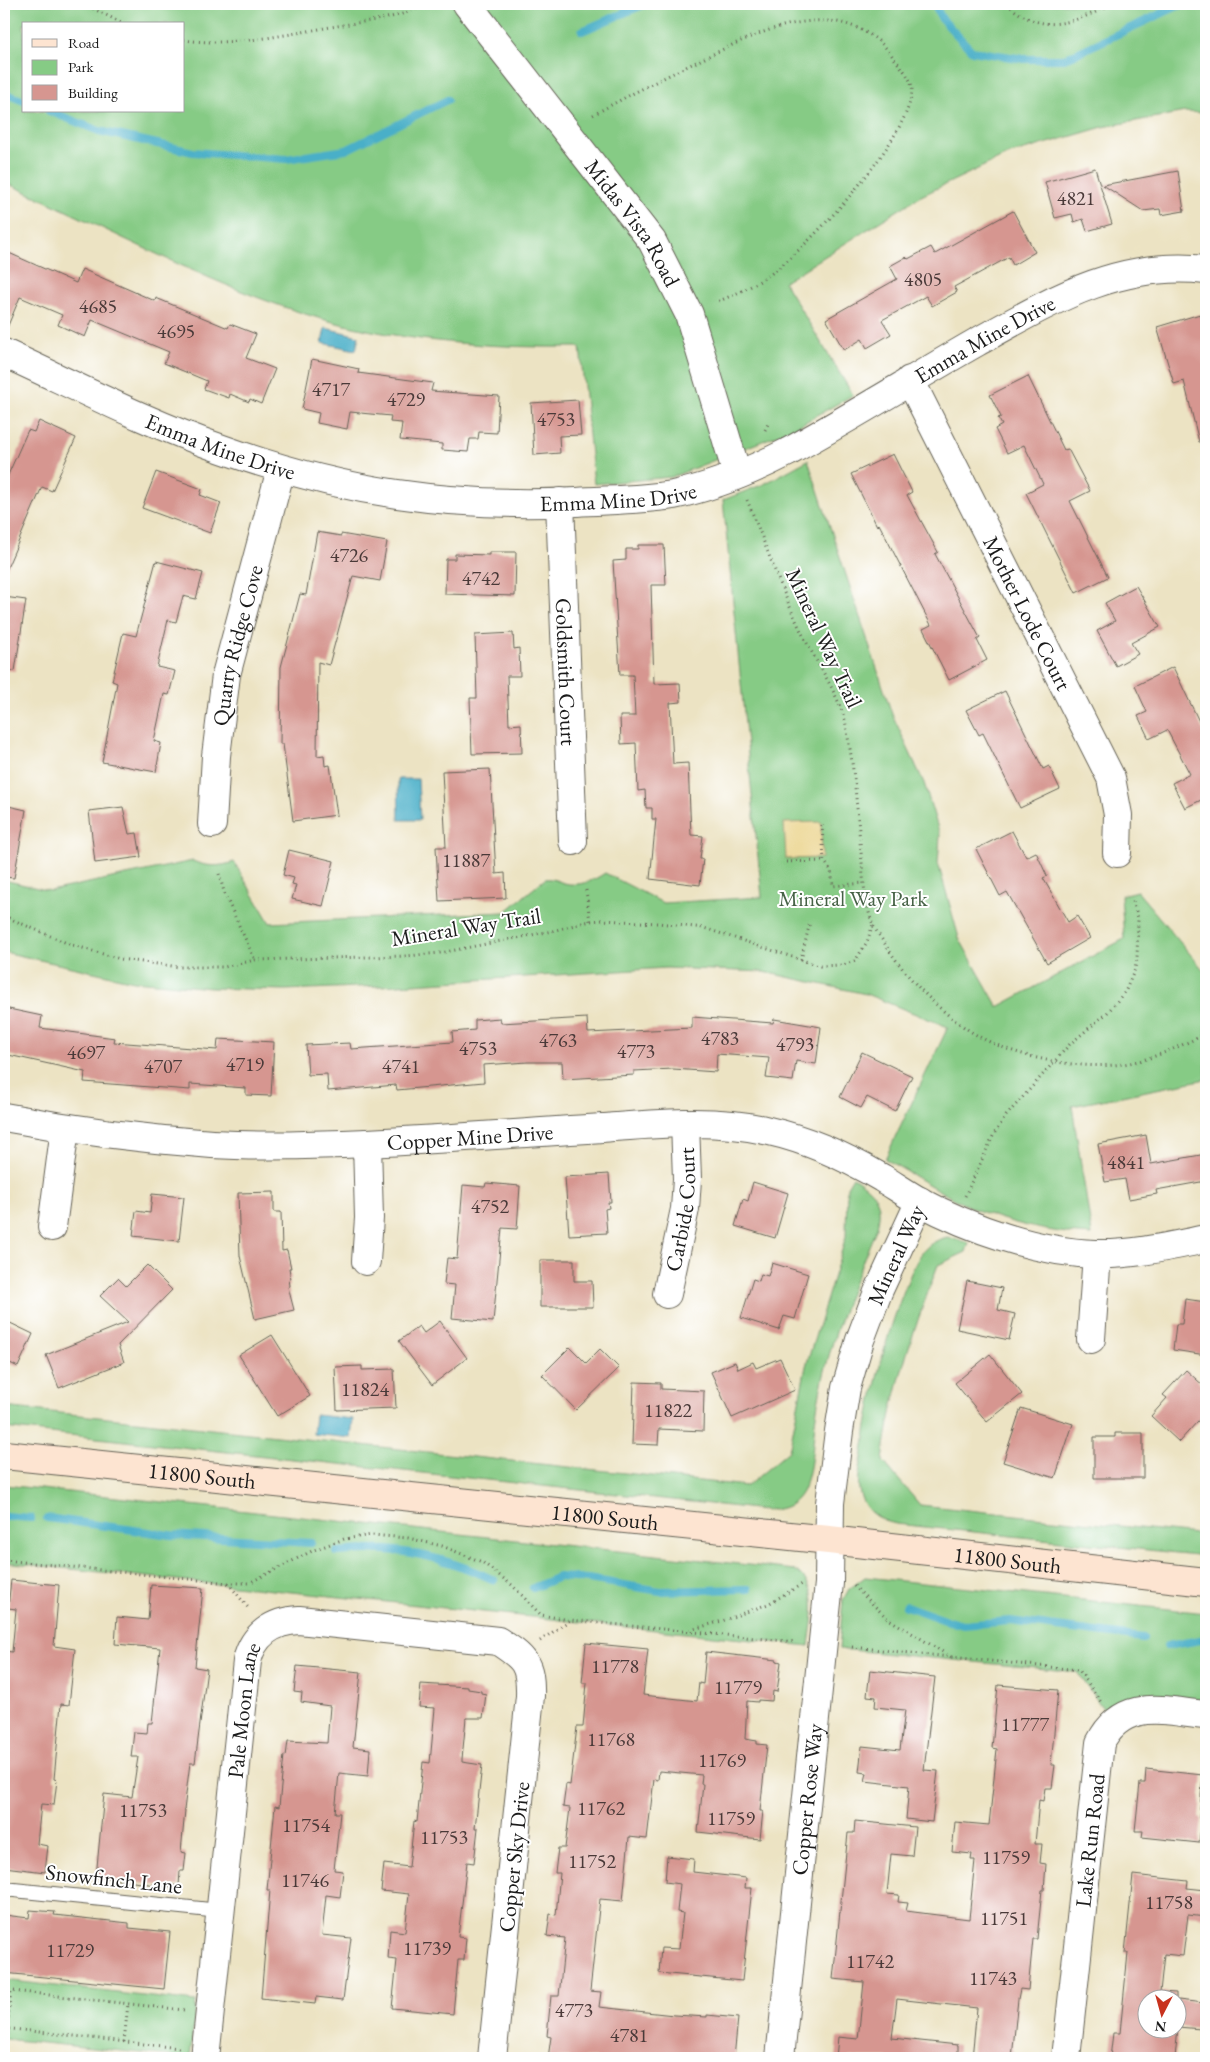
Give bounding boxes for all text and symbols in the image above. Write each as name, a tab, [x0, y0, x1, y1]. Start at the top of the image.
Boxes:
legend	[22, 22, 185, 112]
text: Road	[68, 33, 100, 52]
text: Park	[68, 57, 95, 76]
text: Building	[68, 83, 118, 102]
street label: Midas Vista Road	[579, 153, 688, 292]
house number: 4821	[1057, 185, 1095, 211]
house number: 4805	[904, 266, 942, 292]
street label: Emma Mine Drive	[909, 288, 1060, 390]
house number: 4685	[79, 293, 117, 319]
house number: 4695	[157, 318, 195, 344]
house number: 4717	[312, 376, 351, 402]
house number: 4729	[387, 386, 426, 412]
street label: Emma Mine Drive	[141, 406, 299, 486]
house number: 4753	[537, 406, 575, 432]
street label: Emma Mine Drive	[539, 475, 700, 518]
street label: Mother Lode Court	[977, 531, 1079, 695]
house number: 4726	[330, 542, 369, 568]
street label: Quarry Ridge Cove	[205, 561, 269, 727]
street label: Mineral Way Trail	[779, 563, 869, 713]
house number: 4742	[462, 565, 501, 591]
street label: Goldsmith Court	[549, 598, 584, 746]
house number: 11887	[442, 847, 490, 873]
park label: Mineral Way Park	[778, 884, 928, 913]
street label: Mineral Way Trail	[389, 901, 543, 953]
house number: 4783	[701, 1025, 739, 1051]
house number: 4763	[539, 1027, 577, 1053]
house number: 4793	[776, 1031, 814, 1057]
house number: 4753	[459, 1035, 497, 1061]
house number: 4773	[617, 1038, 655, 1064]
house number: 4697	[67, 1039, 106, 1065]
house number: 4719	[226, 1051, 265, 1077]
house number: 4707	[144, 1053, 183, 1079]
house number: 4741	[382, 1053, 420, 1079]
street label: Copper Mine Drive	[386, 1117, 554, 1156]
street label: Carbide Court	[658, 1147, 702, 1274]
house number: 4841	[1107, 1149, 1145, 1175]
house number: 4752	[471, 1193, 510, 1219]
street label: Mineral Way	[860, 1200, 931, 1309]
house number: 11824	[341, 1376, 389, 1402]
house number: 11822	[644, 1397, 692, 1423]
street label: 11800 South	[147, 1455, 257, 1495]
street label: 11800 South	[550, 1497, 660, 1537]
street label: 11800 South	[952, 1539, 1063, 1580]
street label: Pale Moon Lane	[220, 1636, 267, 1780]
house number: 11778	[591, 1653, 639, 1679]
house number: 11779	[714, 1674, 762, 1700]
house number: 11777	[1001, 1711, 1049, 1737]
street label: Copper Rose Way	[784, 1722, 829, 1877]
house number: 11768	[587, 1726, 635, 1752]
house number: 11769	[698, 1747, 746, 1773]
street label: Lake Run Road	[1068, 1771, 1111, 1909]
street label: Copper Sky Drive	[492, 1780, 536, 1934]
house number: 11762	[577, 1795, 625, 1821]
house number: 11753	[119, 1797, 167, 1823]
house number: 11759	[707, 1805, 755, 1831]
house number: 11754	[282, 1812, 330, 1838]
house number: 11753	[420, 1824, 468, 1850]
house number: 11759	[982, 1844, 1030, 1870]
house number: 11752	[568, 1848, 616, 1874]
street label: Snowfinch Lane	[44, 1857, 184, 1901]
house number: 11746	[281, 1867, 329, 1893]
house number: 11758	[1145, 1889, 1193, 1915]
house number: 11751	[980, 1905, 1028, 1931]
house number: 11739	[403, 1935, 451, 1961]
house number: 11729	[46, 1937, 94, 1963]
house number: 11742	[846, 1948, 894, 1974]
house number: 11743	[969, 1965, 1017, 1991]
north arrow	[1138, 1990, 1188, 2040]
house number: 4773	[555, 1997, 593, 2023]
text: N	[1153, 2017, 1167, 2036]
house number: 4781	[610, 2022, 648, 2048]

